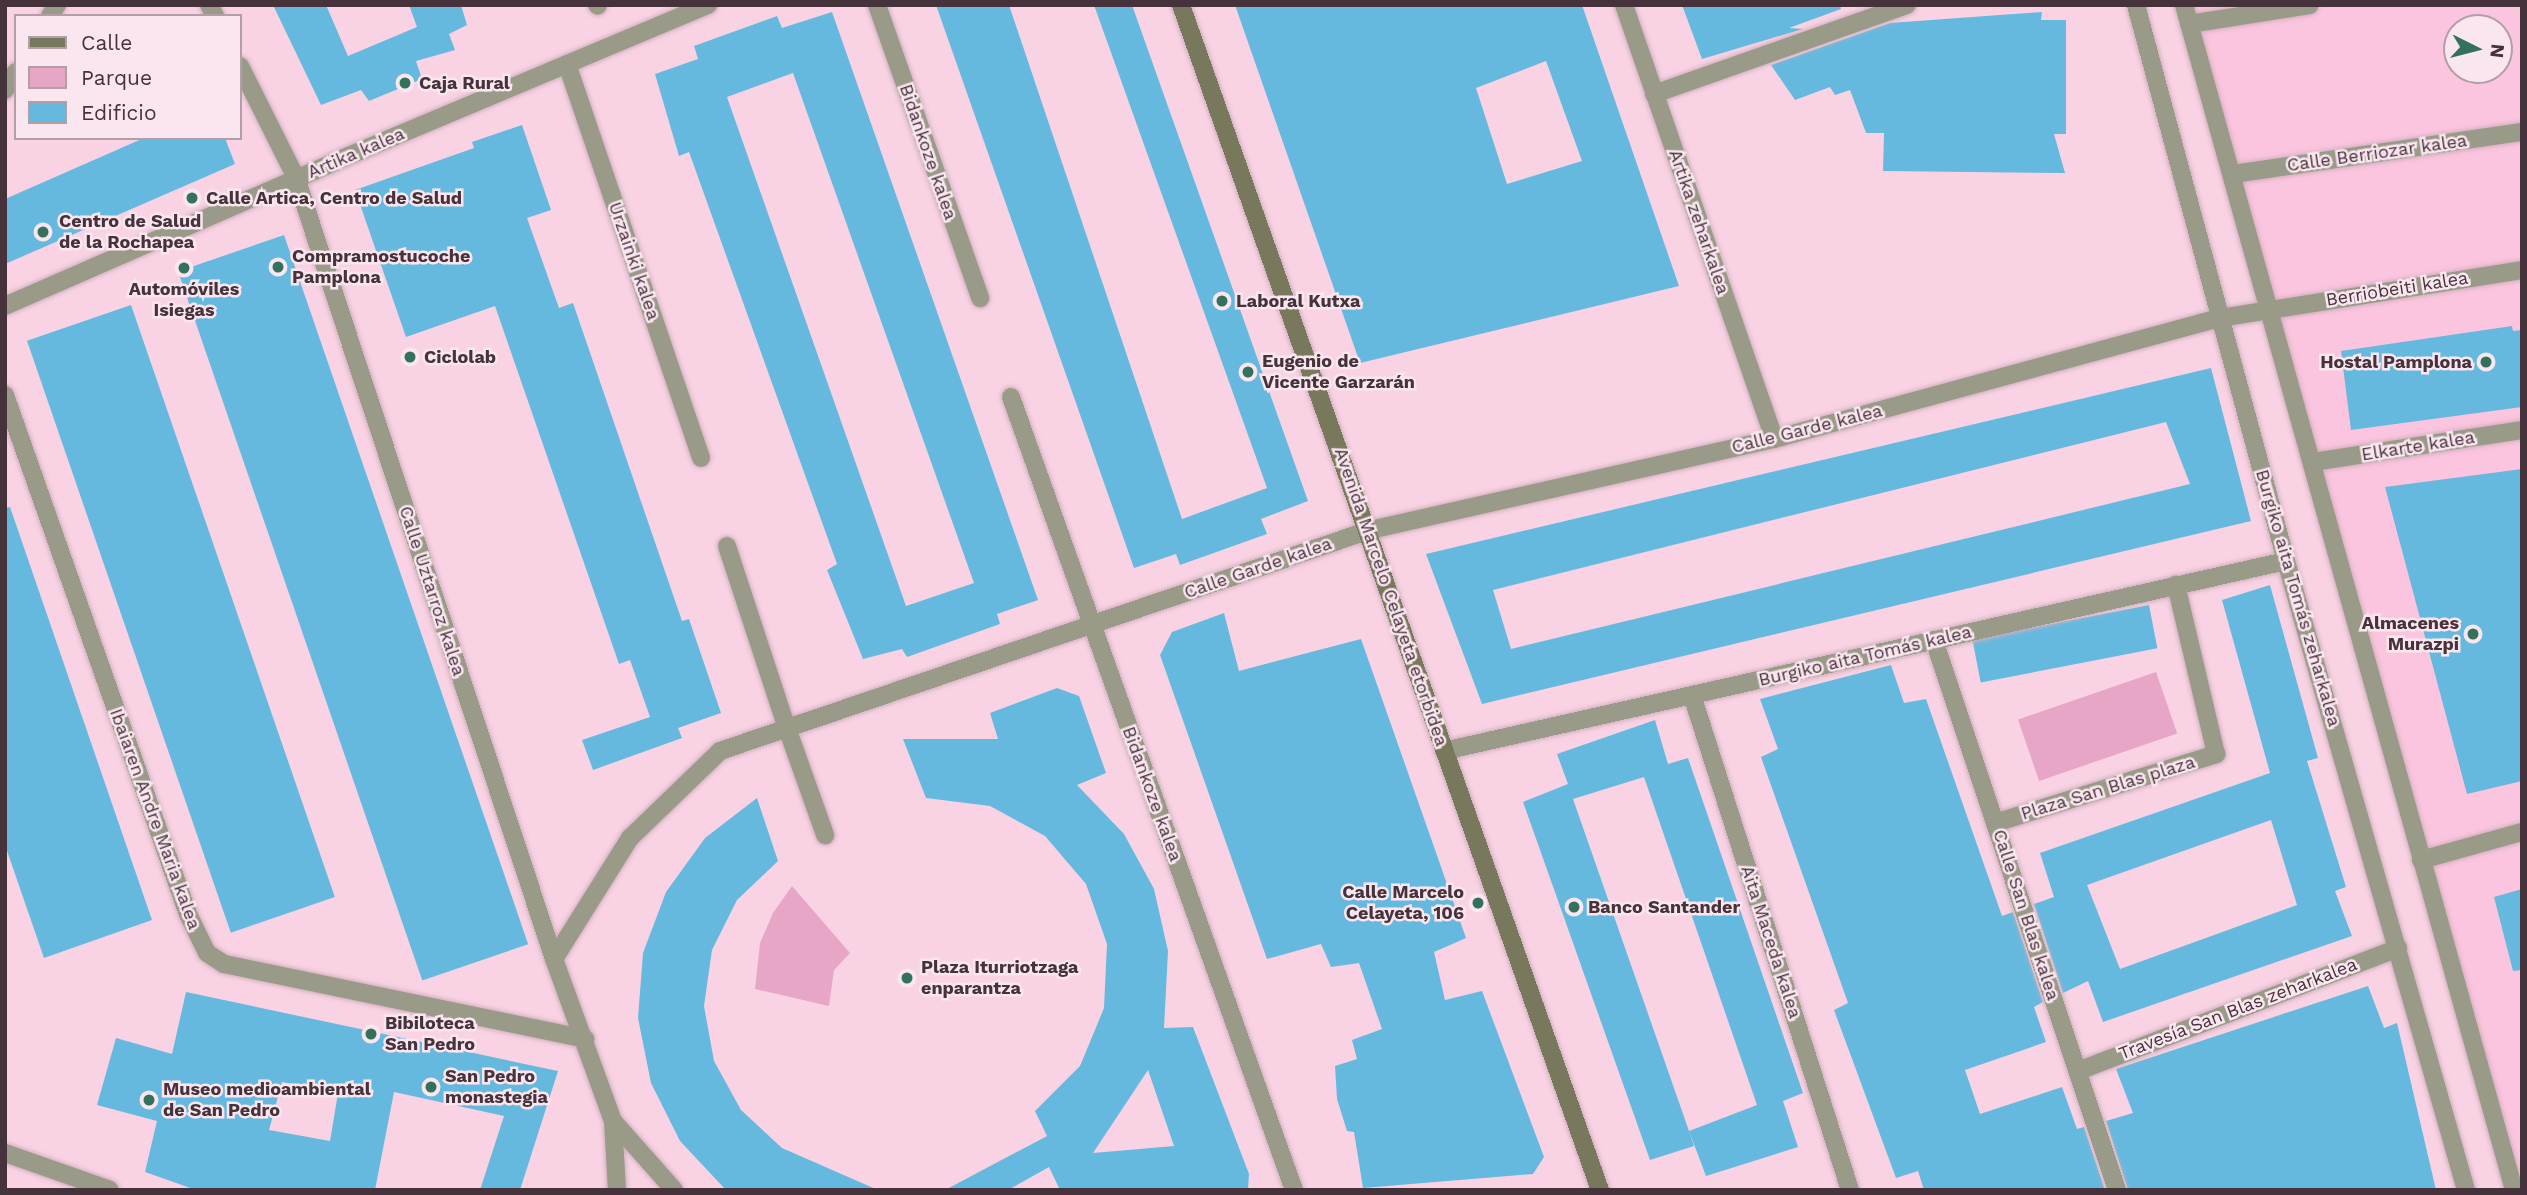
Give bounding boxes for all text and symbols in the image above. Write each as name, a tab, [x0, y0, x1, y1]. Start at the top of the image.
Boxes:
legend	[14, 14, 242, 140]
north arrow	[2443, 14, 2513, 84]
text: Calle	[81, 30, 132, 55]
text: N	[2485, 43, 2510, 59]
text: Parque	[81, 65, 152, 90]
place label: Caja Rural	[419, 72, 510, 94]
marker: Caja Rural	[397, 75, 413, 91]
street label: Bidankoze kalea	[895, 81, 961, 223]
text: Edificio	[81, 100, 157, 125]
street label: Artika kalea	[304, 123, 408, 183]
street label: Calle Berriozar kalea	[2285, 130, 2469, 176]
street label: Artika zeharkalea	[1664, 147, 1734, 297]
place label: Calle Artica, Centro de Salud	[206, 187, 462, 209]
marker: Calle Artica, Centro de Salud	[184, 190, 200, 206]
street label: Urzainki kalea	[604, 199, 664, 323]
place label: Centro de Salud de la Rochapea	[59, 211, 201, 254]
marker: Centro de Salud de la Rochapea	[33, 222, 53, 242]
place label: Compramostucoche Pamplona	[292, 246, 470, 288]
marker: Compramostucoche Pamplona	[270, 259, 286, 275]
marker: Automóviles Isiegas	[176, 260, 192, 276]
street label: Berriobeiti kalea	[2324, 267, 2470, 311]
place label: Automóviles Isiegas	[129, 279, 239, 322]
place label: Laboral Kutxa	[1236, 290, 1361, 312]
marker: Laboral Kutxa	[1214, 293, 1230, 309]
place label: Ciclolab	[424, 346, 496, 368]
marker: Ciclolab	[402, 349, 418, 365]
place label: Eugenio de Vicente Garzarán	[1262, 351, 1415, 394]
place label: Hostal Pamplona	[2320, 351, 2472, 373]
marker: Hostal Pamplona	[2478, 354, 2494, 370]
marker: Eugenio de Vicente Garzarán	[1240, 364, 1256, 380]
street label: Calle Garde kalea	[1729, 400, 1885, 458]
street label: Elkarte kalea	[2360, 426, 2476, 466]
street label: Avenida Marcelo Celayeta etorbidea	[1330, 445, 1452, 749]
street label: Burgiko aita Tomás zeharkalea	[2251, 467, 2345, 729]
street label: Calle Uztarroz kalea	[394, 503, 470, 679]
street label: Calle Garde kalea	[1181, 533, 1335, 603]
place label: Almacenes Murazpi	[2362, 613, 2459, 656]
street label: Burgiko aita Tomás kalea	[1756, 621, 1974, 691]
marker: Almacenes Murazpi	[2465, 626, 2481, 642]
street label: Ibaiaren Andre Maria kalea	[105, 705, 205, 933]
street label: Bidankoze kalea	[1118, 724, 1186, 864]
street label: Plaza San Blas plaza	[2018, 751, 2198, 825]
street label: Calle San Blas kalea	[1988, 827, 2064, 1003]
street label: Aita Maceda kalea	[1736, 862, 1806, 1022]
place label: Calle Marcelo Celayeta, 106	[1342, 882, 1464, 924]
marker: Calle Marcelo Celayeta, 106	[1470, 895, 1486, 911]
place label: Banco Santander	[1588, 896, 1740, 918]
marker: Banco Santander	[1566, 899, 1582, 915]
street label: Travesía San Blas zeharkalea	[2116, 953, 2360, 1065]
place label: Plaza Iturriotzaga enparantza	[921, 957, 1079, 1000]
marker: Plaza Iturriotzaga enparantza	[899, 970, 915, 986]
place label: Bibiloteca San Pedro	[385, 1013, 475, 1056]
marker: Bibiloteca San Pedro	[363, 1026, 379, 1042]
place label: San Pedro monastegia	[445, 1066, 548, 1108]
place label: Museo medioambiental de San Pedro	[163, 1079, 371, 1122]
marker: San Pedro monastegia	[423, 1079, 439, 1095]
marker: Museo medioambiental de San Pedro	[141, 1092, 157, 1108]

